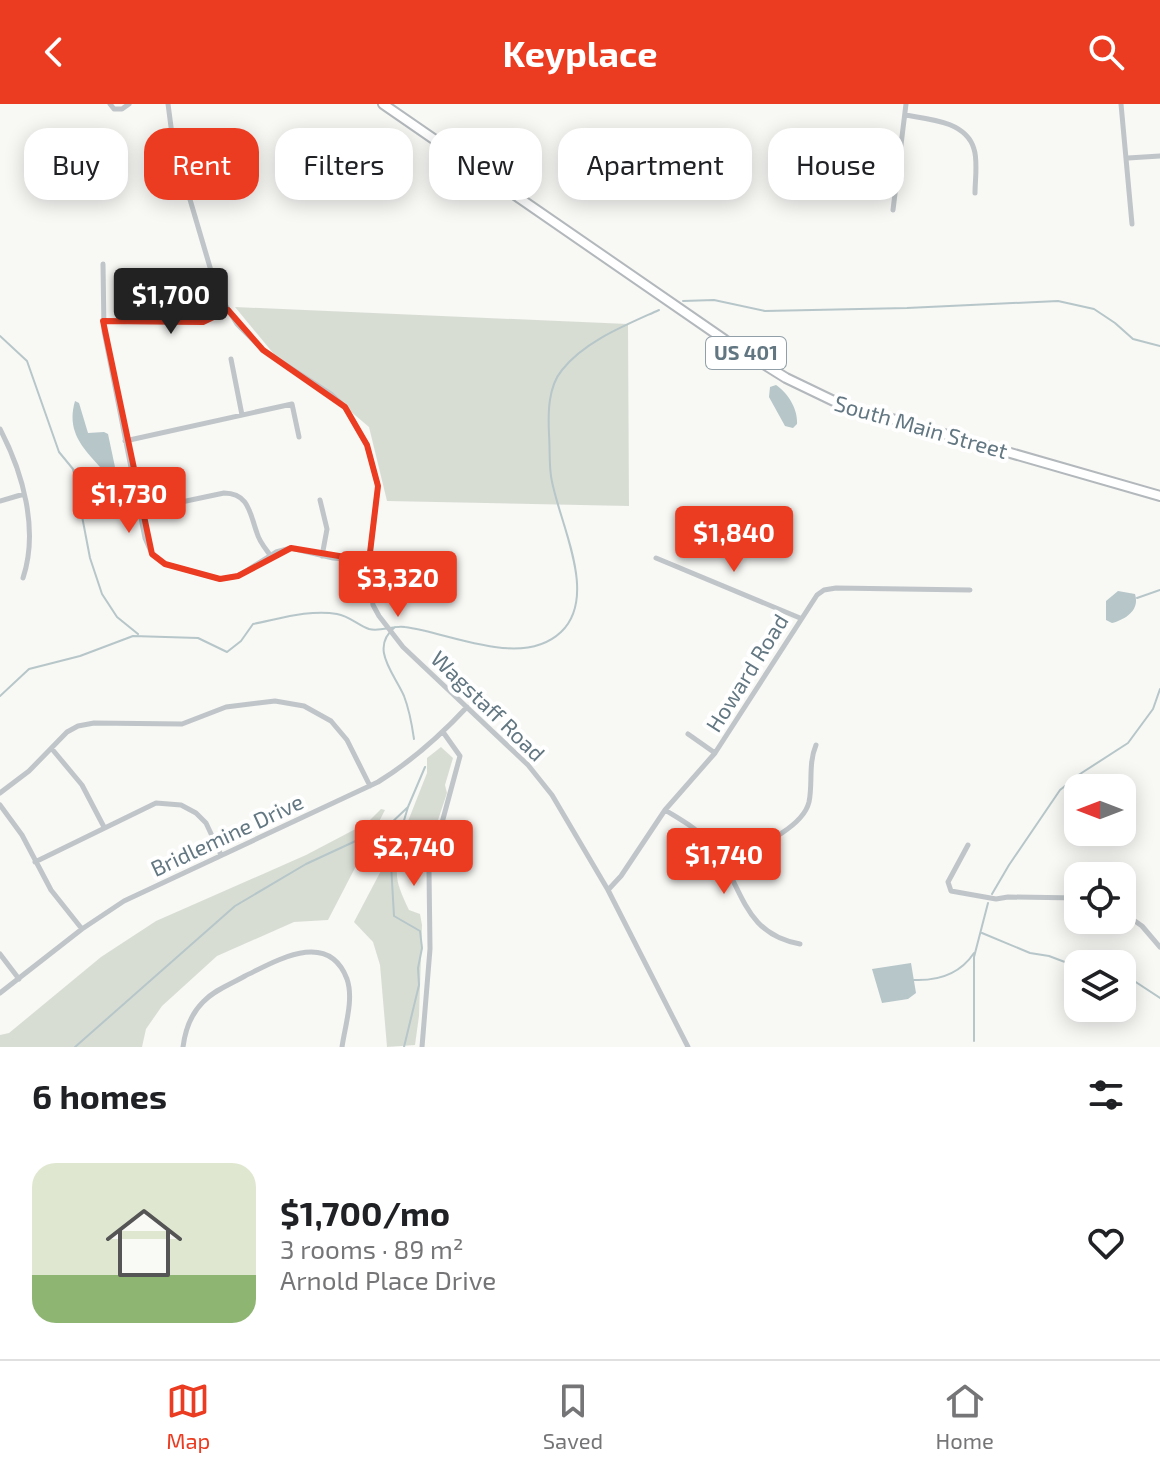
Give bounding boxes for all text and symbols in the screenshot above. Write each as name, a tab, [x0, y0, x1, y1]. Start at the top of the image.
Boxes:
icon: back	[32, 30, 76, 74]
icon: search	[1084, 30, 1128, 74]
text: Keyplace	[502, 31, 658, 74]
chip: Buy	[24, 128, 128, 200]
chip: Rent	[144, 128, 259, 200]
chip: Filters	[275, 128, 413, 200]
chip: New	[429, 128, 542, 200]
chip: Apartment	[558, 128, 752, 200]
chip: House	[768, 128, 904, 200]
pin: $1,700	[106, 268, 236, 336]
text: $1,700	[132, 278, 210, 309]
road number: US 401	[706, 337, 786, 369]
street label: South Main Street	[832, 389, 1011, 463]
pin: $1,730	[64, 467, 194, 535]
text: $1,730	[91, 477, 167, 508]
pin: $1,840	[669, 506, 799, 574]
text: $1,840	[693, 516, 775, 547]
pin: $3,320	[333, 551, 463, 619]
text: $3,320	[357, 561, 439, 592]
street label: Howard Road	[700, 609, 793, 736]
street label: Wagstaff Road	[427, 645, 551, 766]
north arrow	[1064, 774, 1136, 846]
map controls	[1064, 774, 1136, 1022]
street label: Bridlemine Drive	[146, 787, 307, 881]
pin: $2,740	[349, 820, 479, 888]
pin: $1,740	[659, 828, 789, 896]
text: $2,740	[373, 830, 455, 861]
text: $1,740	[685, 838, 763, 869]
button: locate	[1064, 862, 1136, 934]
button: layers	[1064, 950, 1136, 1022]
icon: filters	[1084, 1073, 1128, 1117]
text: 6 homes	[32, 1075, 167, 1116]
text: $1,700/mo	[280, 1192, 450, 1233]
icon: home	[96, 1195, 192, 1291]
icon: heart	[1084, 1221, 1128, 1265]
text: 3 rooms · 89 m²	[280, 1233, 464, 1264]
text: Arnold Place Drive	[280, 1264, 496, 1295]
tab: Map	[166, 1379, 210, 1453]
tab: Saved	[543, 1379, 603, 1453]
tab: Home	[935, 1379, 994, 1453]

